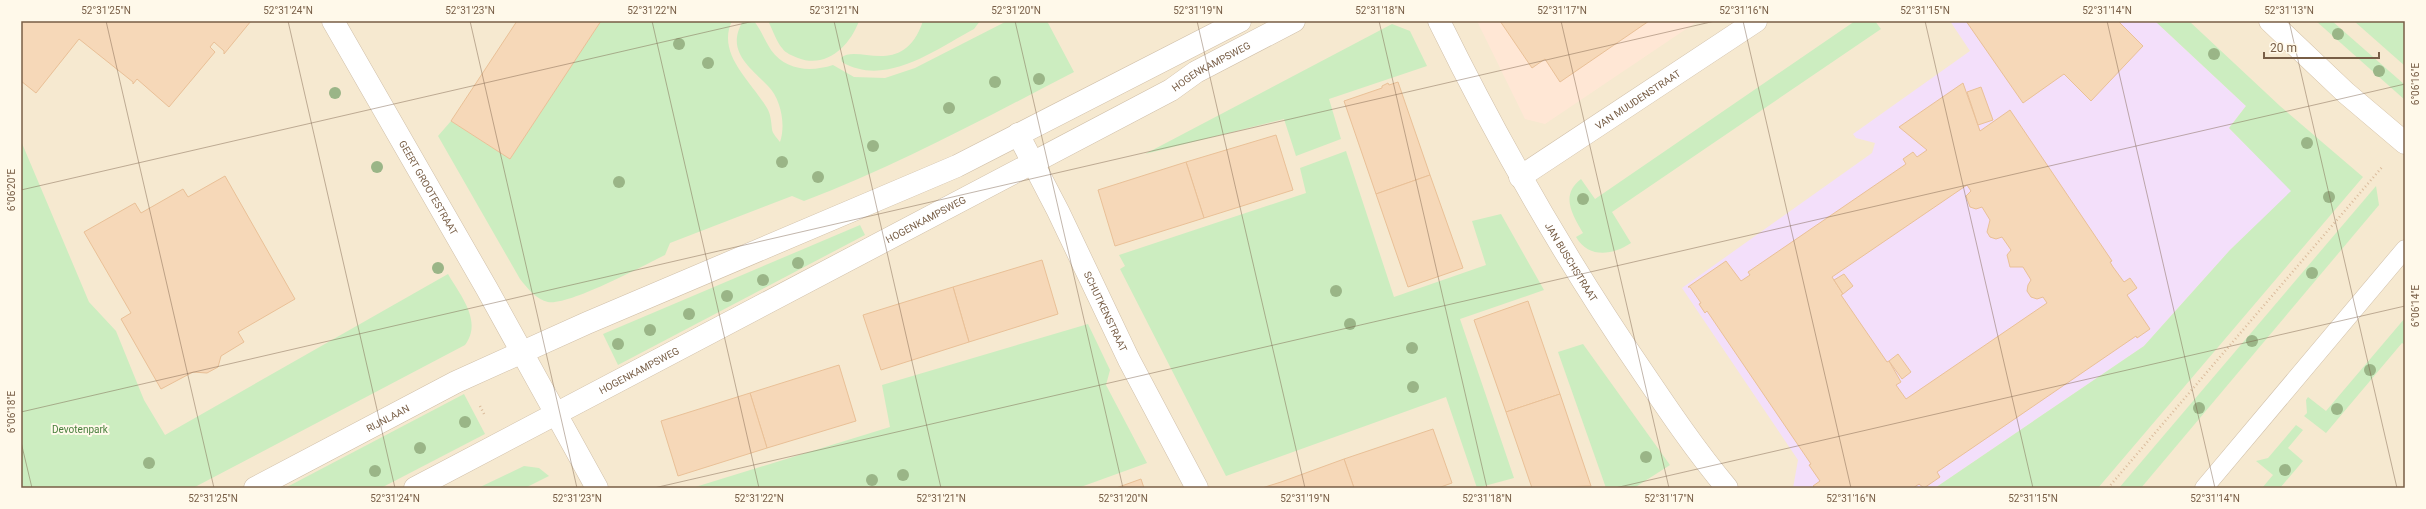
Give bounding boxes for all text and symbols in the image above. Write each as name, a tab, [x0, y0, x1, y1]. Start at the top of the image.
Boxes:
text: 52°31'25"N	[81, 5, 131, 16]
text: 52°31'24"N	[263, 5, 313, 16]
text: 52°31'23"N	[445, 5, 495, 16]
text: 52°31'22"N	[627, 5, 677, 16]
text: 52°31'21"N	[809, 5, 859, 16]
text: 52°31'20"N	[991, 5, 1041, 16]
text: 52°31'19"N	[1173, 5, 1223, 16]
text: 52°31'18"N	[1355, 5, 1405, 16]
text: 52°31'17"N	[1537, 5, 1587, 16]
text: 52°31'16"N	[1719, 5, 1769, 16]
text: 52°31'15"N	[1900, 5, 1950, 16]
text: 52°31'14"N	[2082, 5, 2132, 16]
text: 52°31'13"N	[2264, 5, 2314, 16]
scale bar	[2264, 34, 2379, 60]
street label: HOGENKAMPSWEG	[1170, 39, 1252, 93]
text: 20 m	[2270, 41, 2297, 55]
text: 6°06'16"E	[2410, 62, 2421, 105]
street label: VAN MUUDENSTRAAT	[1593, 67, 1682, 131]
street label: GEERT GROOTESTRAAT	[397, 138, 460, 237]
text: 6°06'20"E	[6, 168, 17, 211]
street label: HOGENKAMPSWEG	[884, 194, 968, 245]
street label: JAN BUSCHSTRAAT	[1543, 221, 1600, 303]
street label: SCHUTKENSTRAAT	[1082, 269, 1130, 353]
text: 6°06'14"E	[2410, 284, 2421, 327]
street label: HOGENKAMPSWEG	[597, 344, 681, 396]
text: 6°06'18"E	[6, 390, 17, 433]
street label: RIJNLAAN	[364, 402, 411, 434]
park label: Devotenpark	[52, 424, 109, 435]
text: 52°31'25"N	[188, 493, 238, 504]
text: 52°31'24"N	[370, 493, 420, 504]
text: 52°31'23"N	[552, 493, 602, 504]
text: 52°31'22"N	[734, 493, 784, 504]
text: 52°31'21"N	[916, 493, 966, 504]
text: 52°31'20"N	[1098, 493, 1148, 504]
text: 52°31'19"N	[1280, 493, 1330, 504]
text: 52°31'18"N	[1462, 493, 1512, 504]
text: 52°31'17"N	[1644, 493, 1694, 504]
text: 52°31'16"N	[1826, 493, 1876, 504]
text: 52°31'15"N	[2008, 493, 2058, 504]
text: 52°31'14"N	[2190, 493, 2240, 504]

